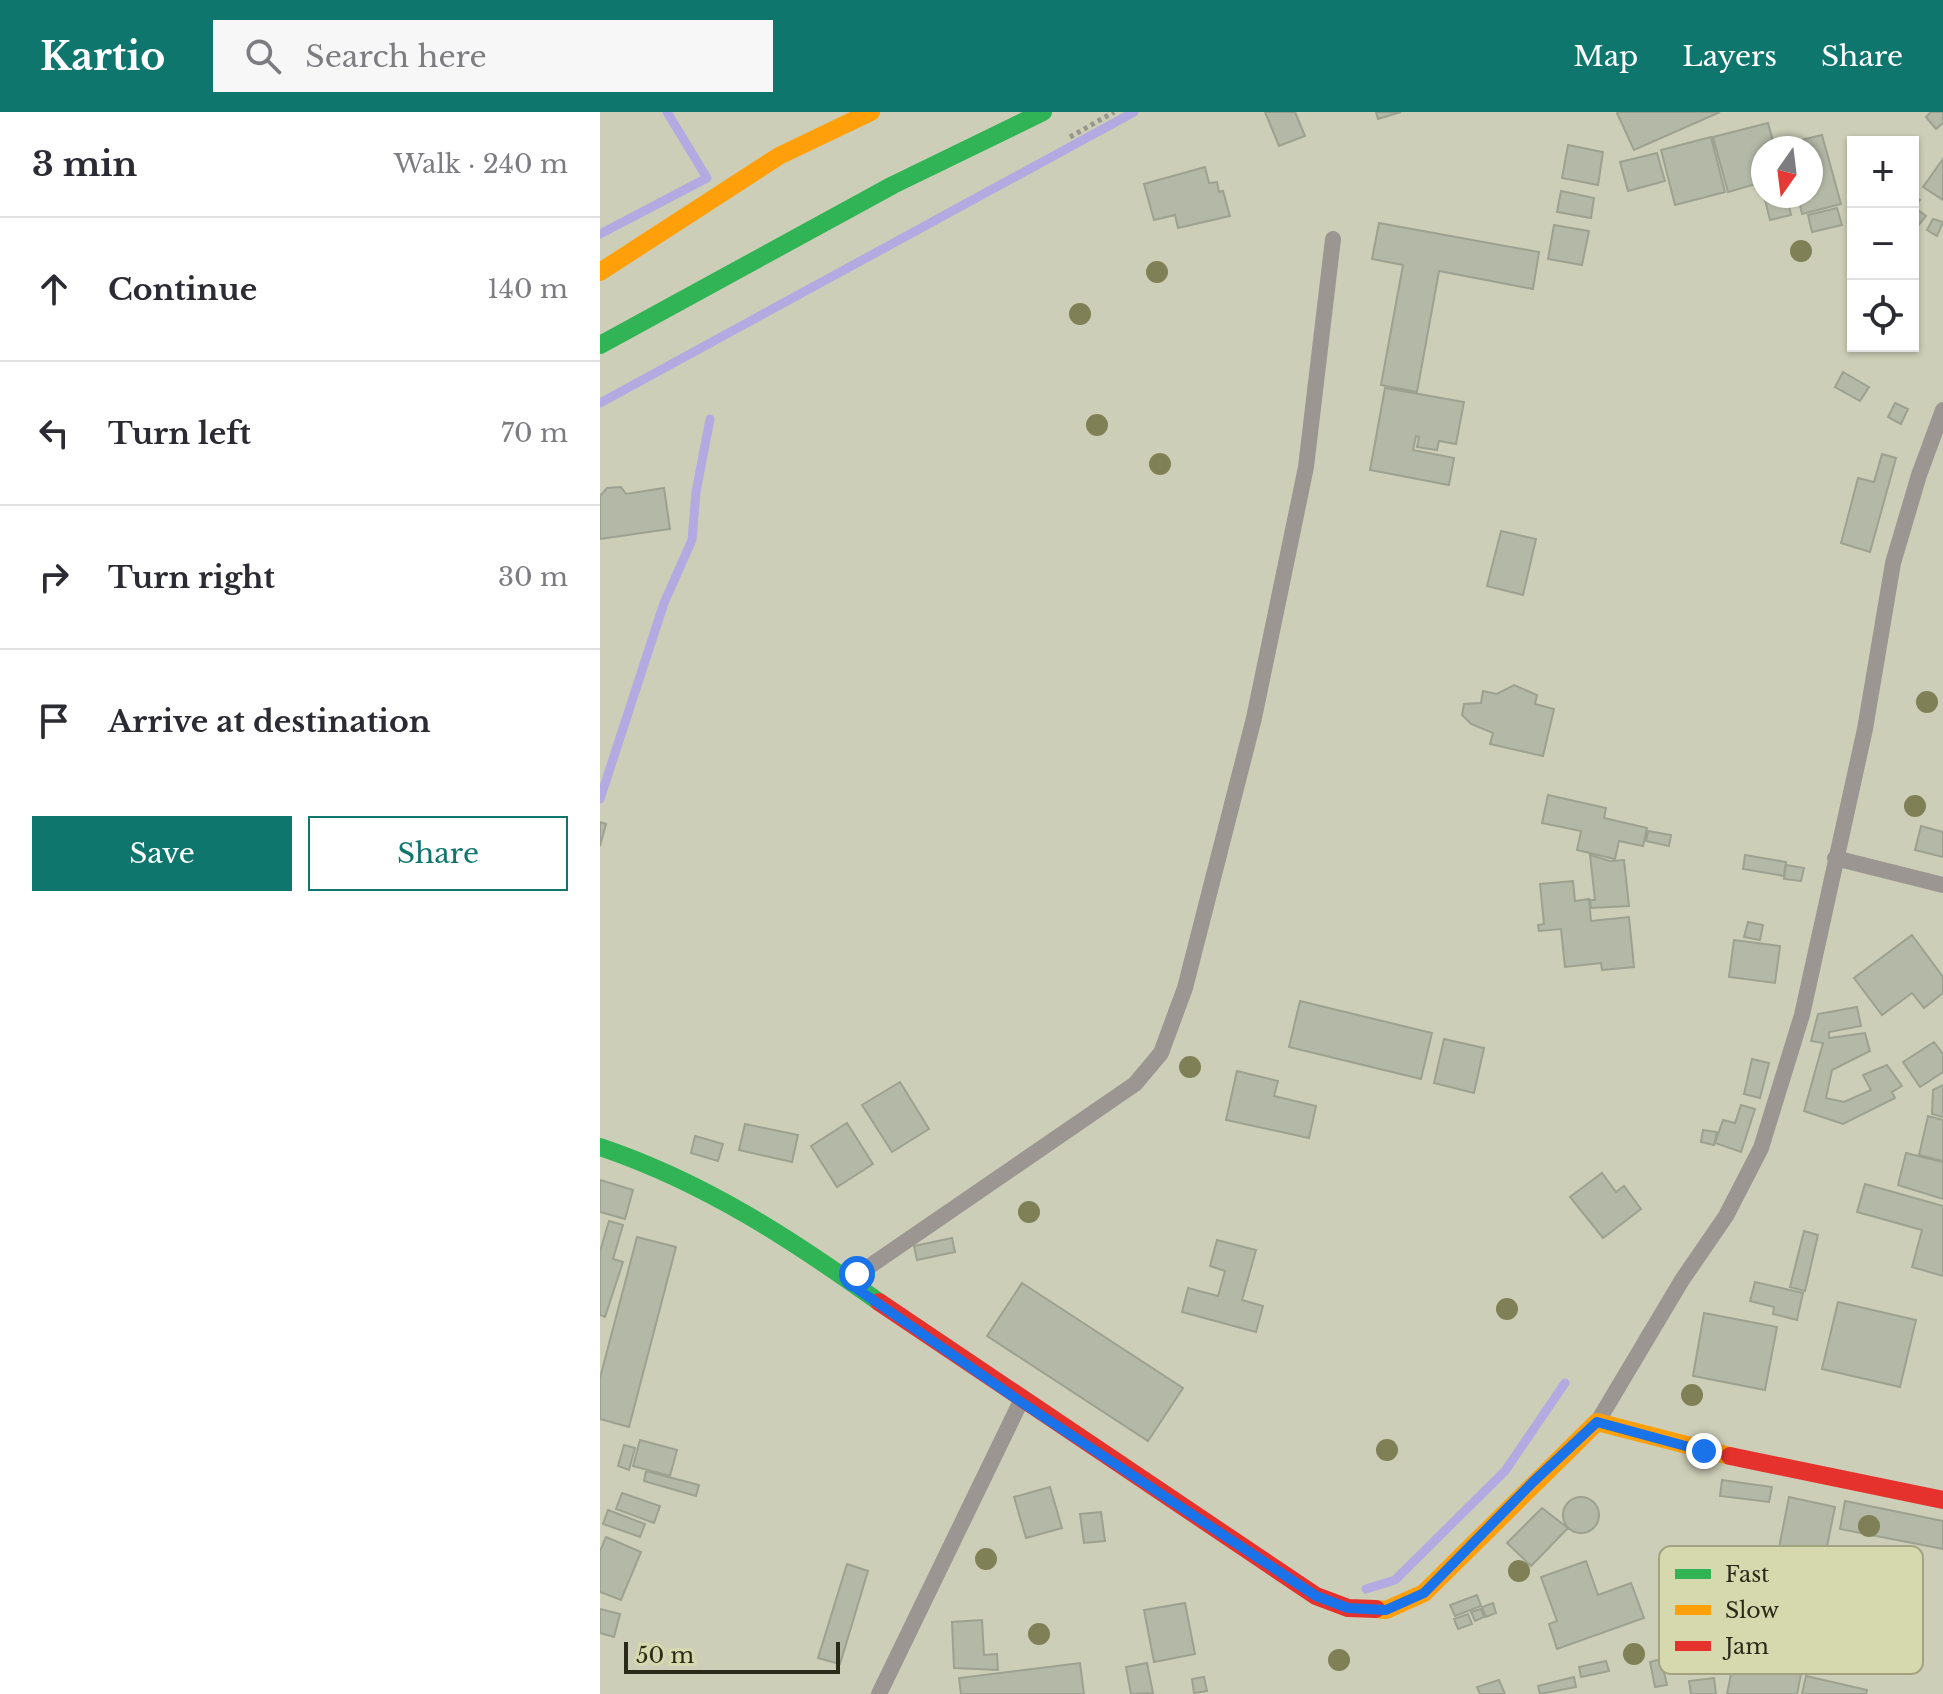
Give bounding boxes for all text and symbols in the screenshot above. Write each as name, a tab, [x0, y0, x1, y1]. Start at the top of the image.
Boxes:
search box	[213, 20, 773, 92]
text: Kartio	[40, 33, 165, 80]
icon: search	[241, 34, 285, 78]
text: Search here	[305, 38, 487, 75]
text: Map	[1573, 39, 1638, 74]
text: Layers	[1682, 39, 1777, 74]
text: Share	[1821, 39, 1903, 74]
north arrow	[1751, 136, 1823, 208]
map controls	[1847, 136, 1919, 352]
button: +	[1847, 136, 1919, 208]
text: 3 min	[32, 143, 137, 185]
text: Walk · 240 m	[394, 148, 568, 180]
button: −	[1847, 208, 1919, 280]
icon: ahead	[32, 267, 76, 311]
text: Continue	[108, 271, 257, 308]
text: 140 m	[487, 273, 568, 305]
button: locate	[1847, 280, 1919, 352]
icon: left	[32, 411, 76, 455]
text: Turn left	[108, 415, 251, 452]
text: 70 m	[501, 417, 568, 449]
icon: right	[32, 555, 76, 599]
text: Turn right	[108, 559, 275, 596]
text: 30 m	[498, 561, 568, 593]
icon: arrive	[32, 699, 76, 743]
text: Arrive at destination	[108, 703, 431, 740]
button: Save	[32, 816, 292, 891]
button: Share	[308, 816, 568, 891]
route start	[839, 1256, 875, 1292]
route end	[1686, 1433, 1722, 1469]
legend	[1659, 1546, 1923, 1674]
text: Fast	[1725, 1561, 1770, 1588]
text: Slow	[1725, 1597, 1779, 1624]
text: Jam	[1722, 1633, 1769, 1660]
scale bar	[624, 1638, 840, 1674]
text: 50 m	[636, 1642, 694, 1669]

